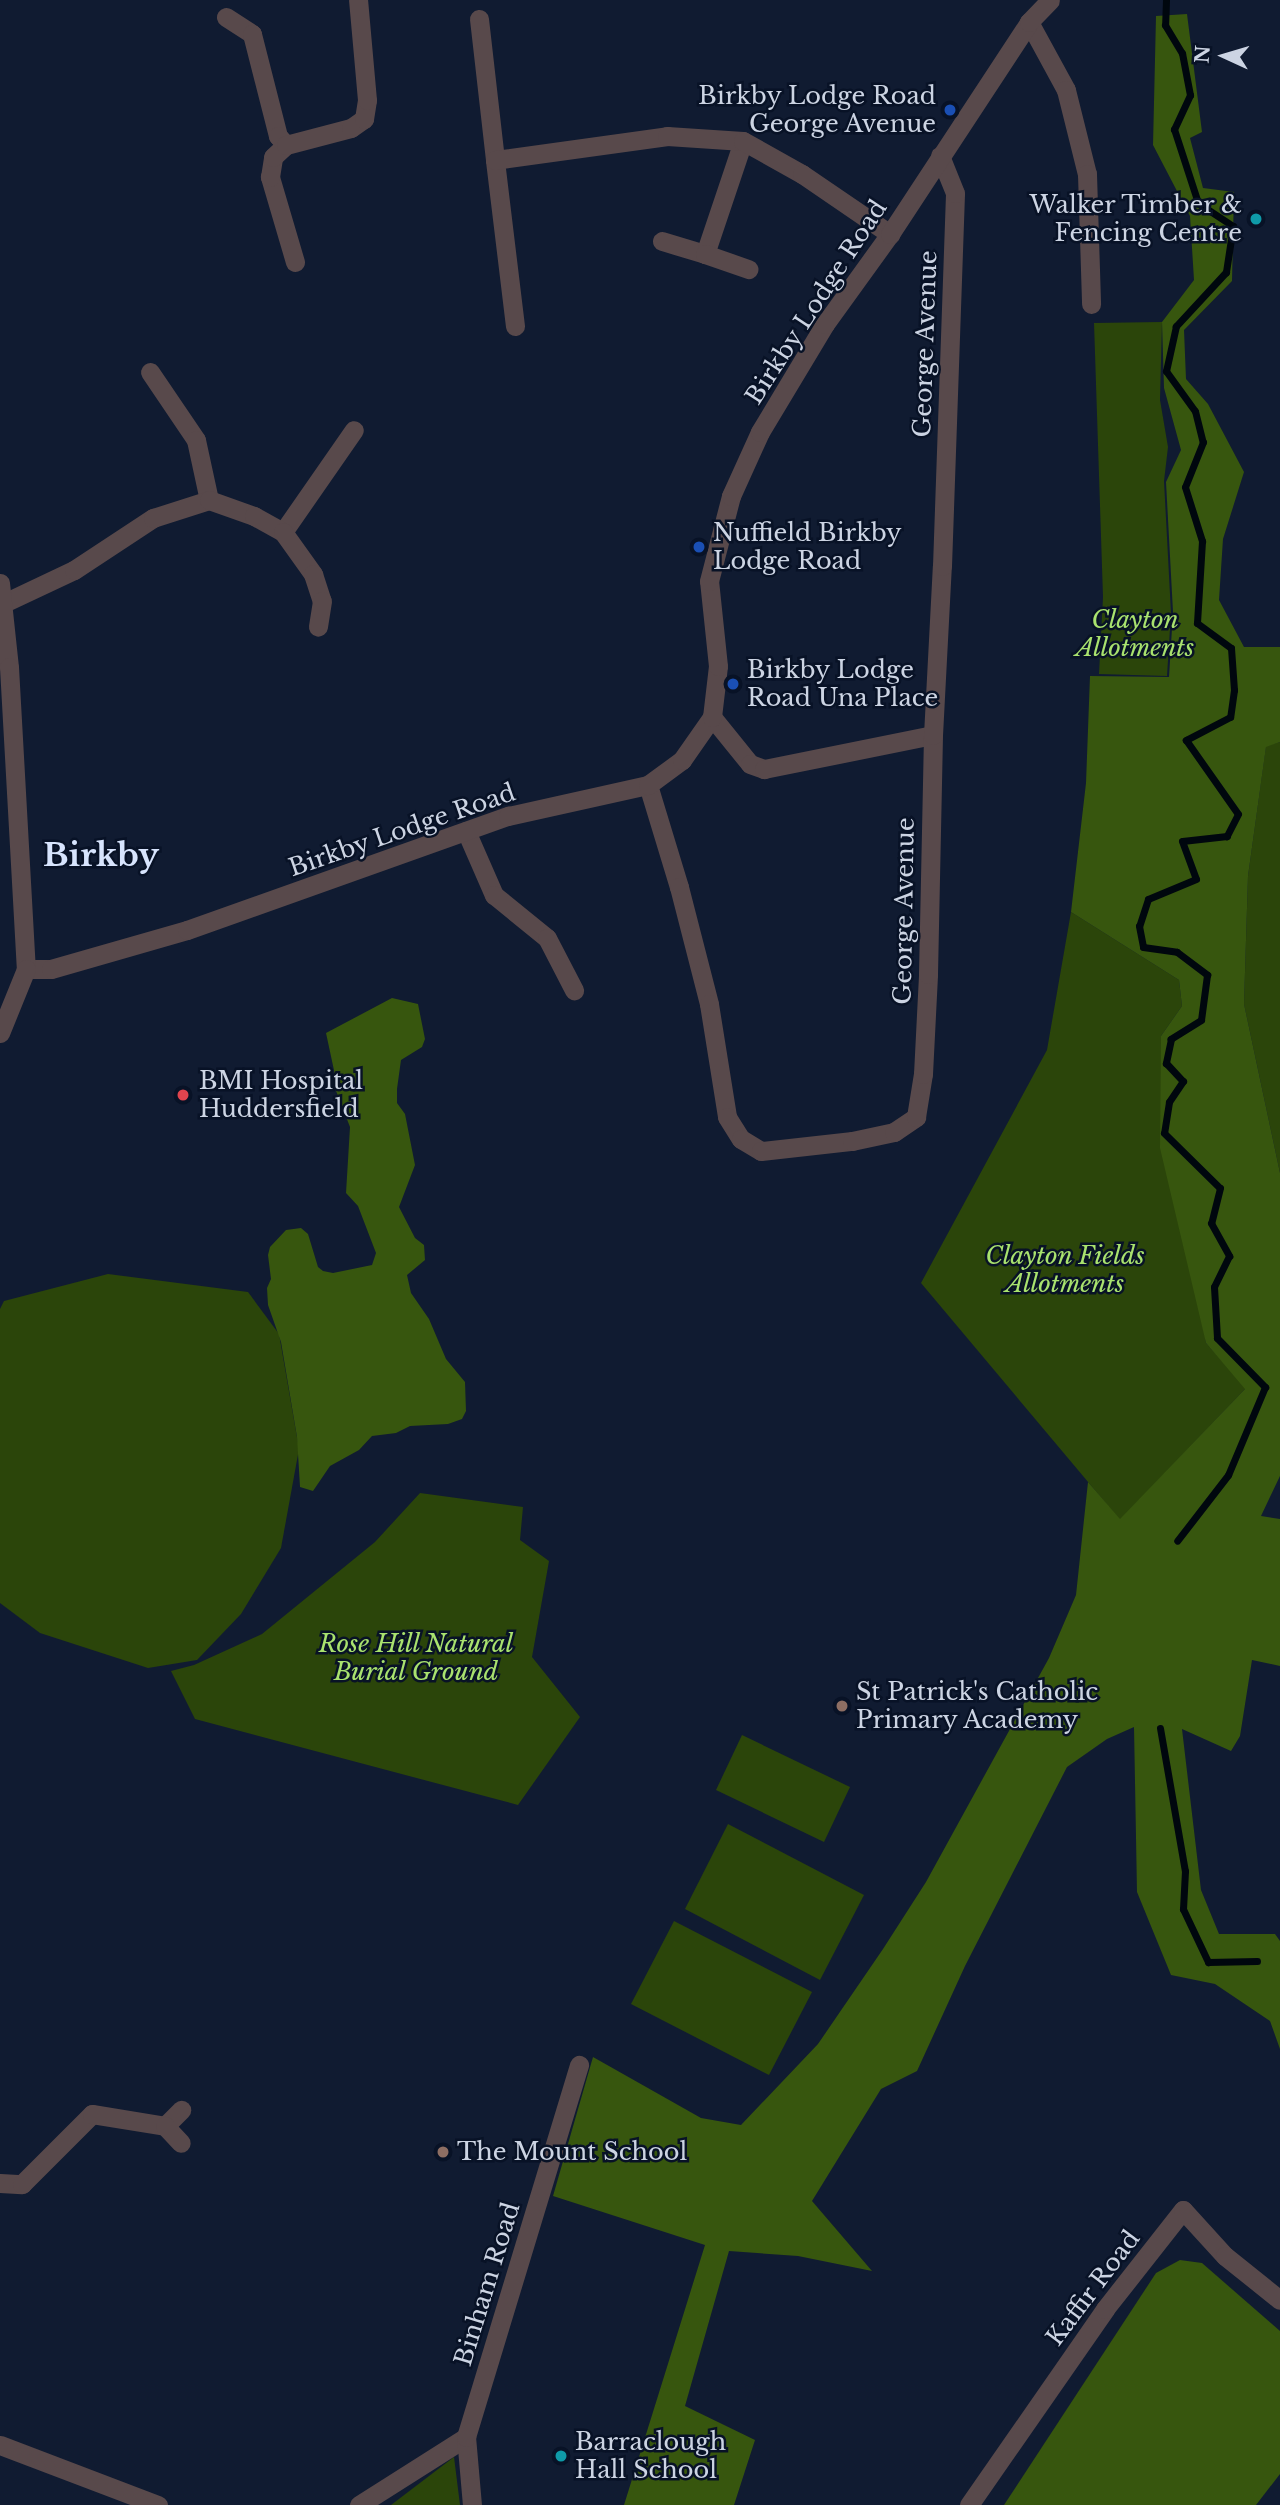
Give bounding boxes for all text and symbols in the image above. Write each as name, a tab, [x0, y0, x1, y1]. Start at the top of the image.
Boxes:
north arrow	[1189, 21, 1259, 91]
text: N	[1190, 45, 1215, 64]
place label: Birkby Lodge Road George Avenue	[698, 82, 936, 138]
marker: Birkby Lodge Road George Avenue	[942, 102, 958, 118]
place label: Walker Timber & Fencing Centre	[1027, 191, 1242, 247]
street label: Birkby Lodge Road	[739, 194, 893, 410]
marker: Walker Timber & Fencing Centre	[1248, 211, 1264, 227]
street label: George Avenue	[907, 250, 943, 438]
place label: Nuffield Birkby Lodge Road	[713, 519, 902, 575]
marker: Nuffield Birkby Lodge Road	[691, 539, 707, 555]
park label: Clayton Allotments	[1076, 606, 1194, 662]
place label: Birkby Lodge Road Una Place	[747, 656, 939, 712]
marker: Birkby Lodge Road Una Place	[725, 676, 741, 692]
street label: Birkby Lodge Road	[285, 778, 519, 882]
street label: George Avenue	[888, 817, 920, 1005]
district label: Birkby	[43, 836, 159, 874]
place label: BMI Hospital Huddersfield	[199, 1067, 363, 1123]
marker: BMI Hospital Huddersfield	[173, 1085, 193, 1105]
park label: Clayton Fields Allotments	[985, 1242, 1145, 1298]
park label: Rose Hill Natural Burial Ground	[318, 1630, 514, 1686]
place label: St Patrick's Catholic Primary Academy	[856, 1678, 1098, 1734]
marker: St Patrick's Catholic Primary Academy	[834, 1698, 850, 1714]
place label: The Mount School	[457, 2138, 687, 2166]
marker: The Mount School	[435, 2144, 451, 2160]
street label: Binham Road	[448, 2199, 526, 2369]
street label: Kaffir Road	[1040, 2224, 1146, 2352]
place label: Barraclough Hall School	[575, 2428, 726, 2484]
marker: Barraclough Hall School	[553, 2448, 569, 2464]

